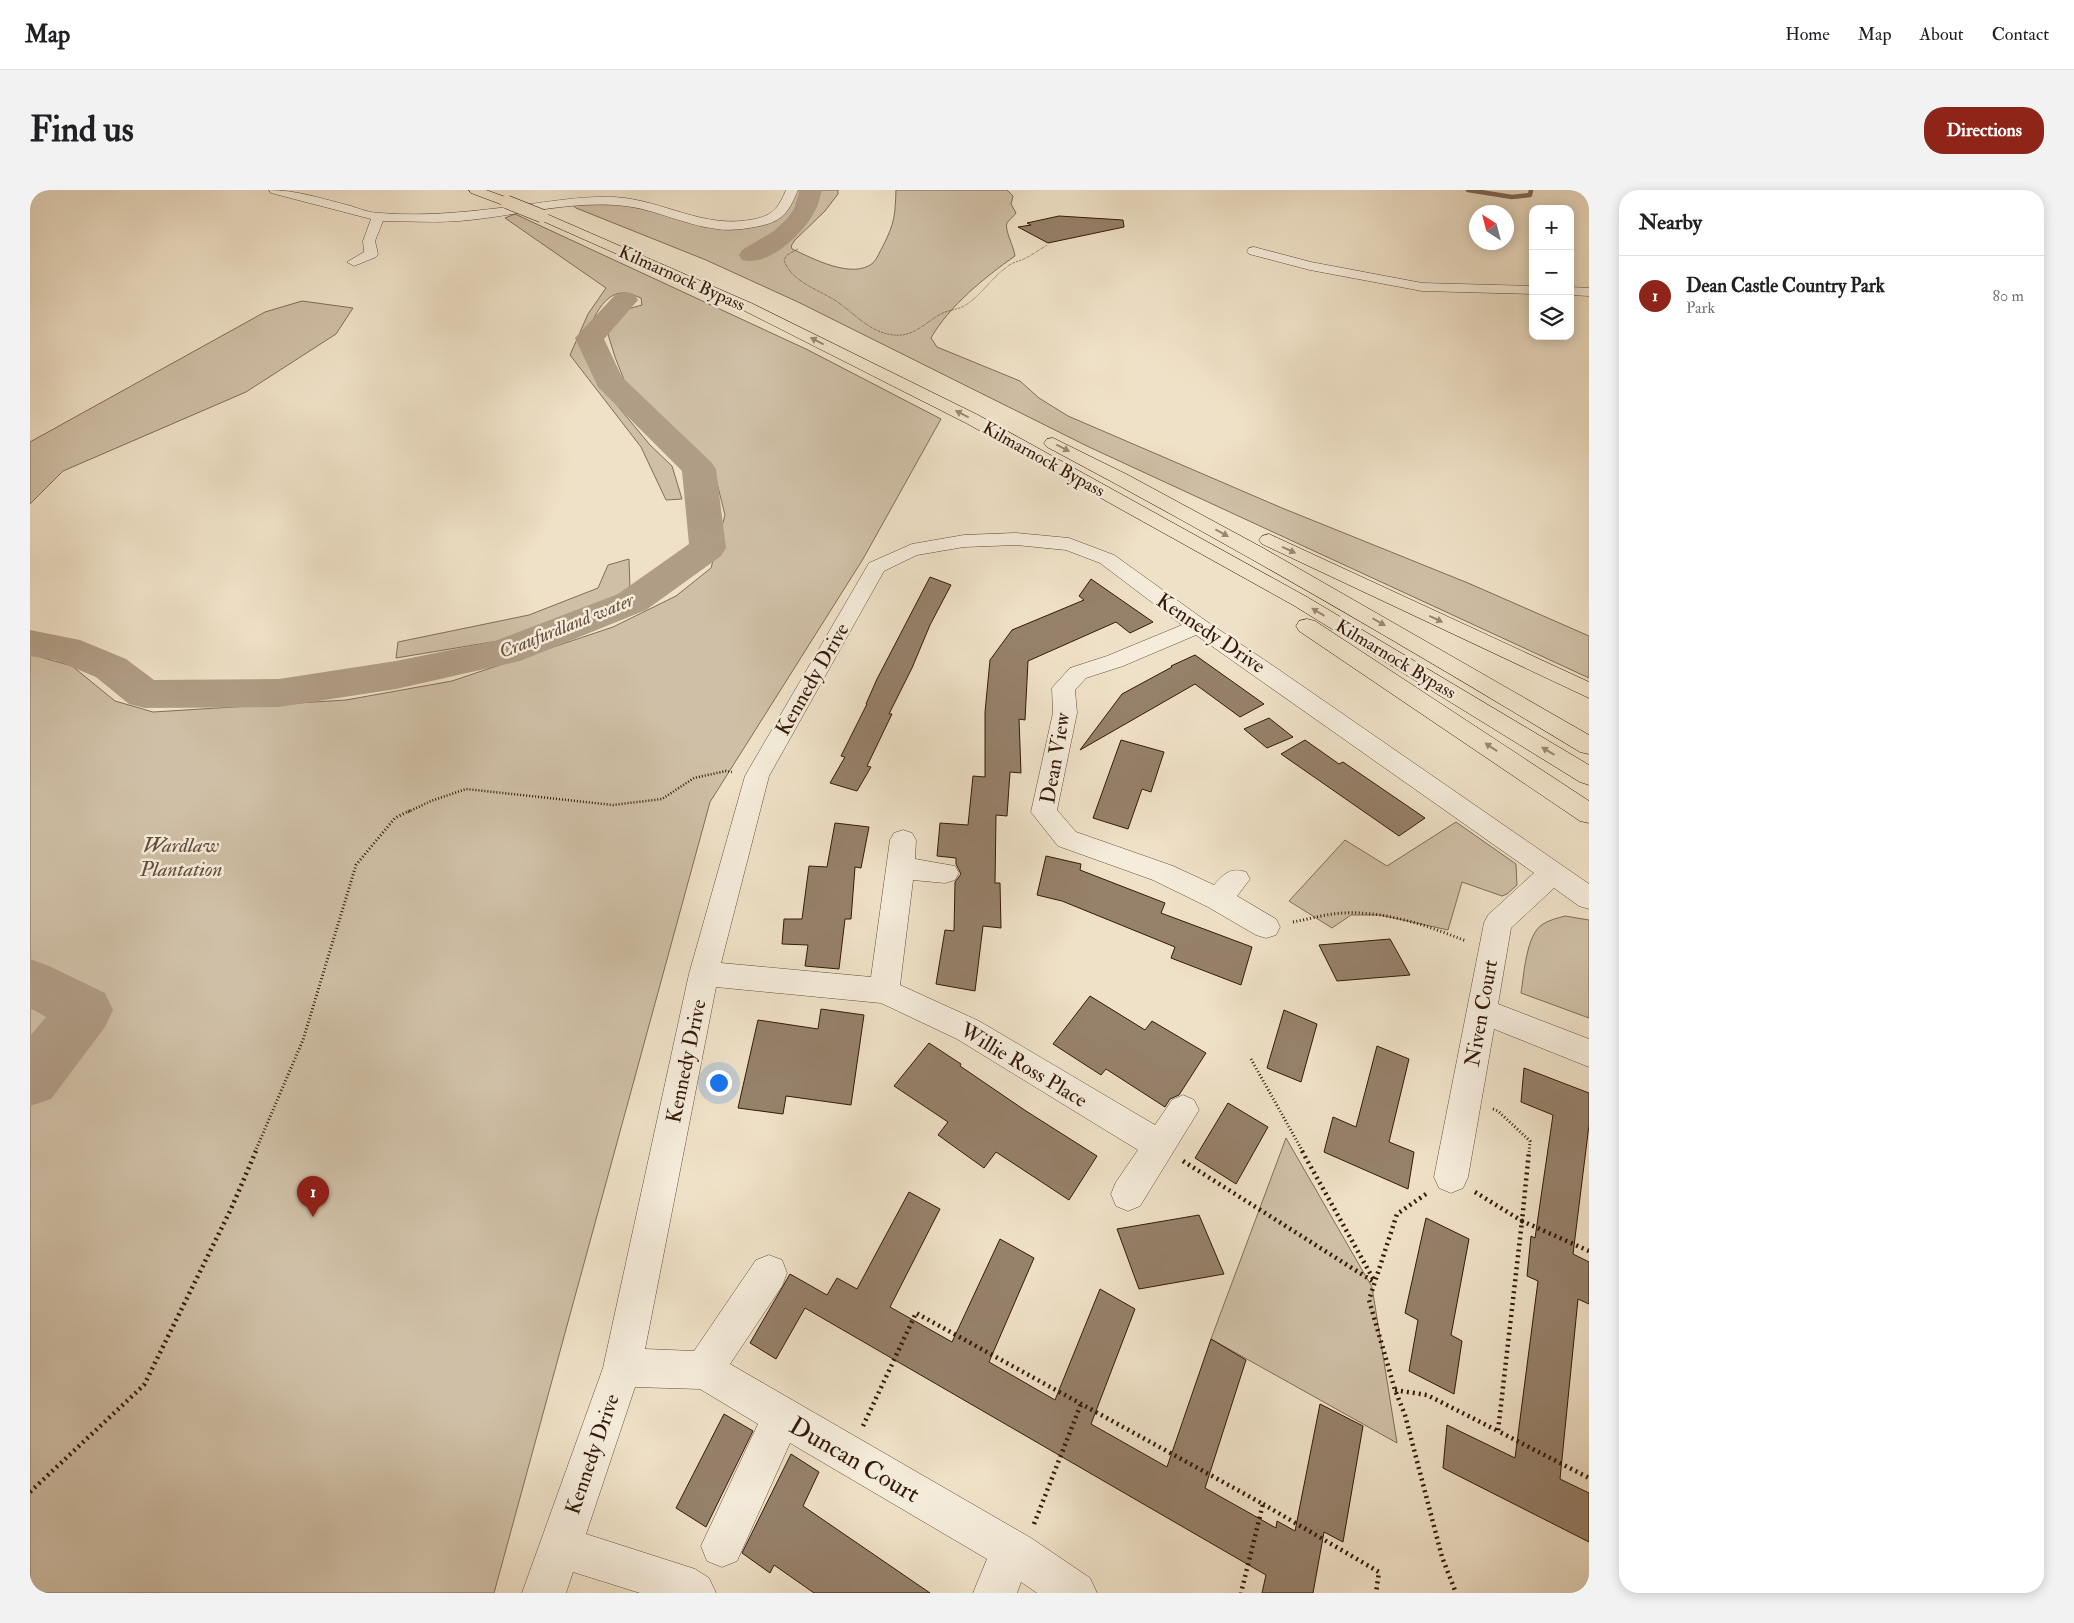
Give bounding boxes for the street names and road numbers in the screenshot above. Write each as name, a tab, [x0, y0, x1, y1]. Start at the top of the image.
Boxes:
street label: Kilmarnock Bypass	[615, 240, 749, 317]
street label: Kilmarnock Bypass	[979, 416, 1109, 502]
street label: Kennedy Drive	[1151, 587, 1271, 680]
street label: Kilmarnock Bypass	[1331, 615, 1460, 704]
street label: Kennedy Drive	[769, 618, 856, 740]
street label: Dean View	[1034, 710, 1077, 806]
street label: Niven Court	[1459, 957, 1504, 1069]
street label: Kennedy Drive	[660, 997, 713, 1125]
street label: Willie Ross Place	[954, 1016, 1092, 1114]
street label: Kennedy Drive	[559, 1390, 626, 1518]
street label: Duncan Court	[784, 1411, 925, 1510]

